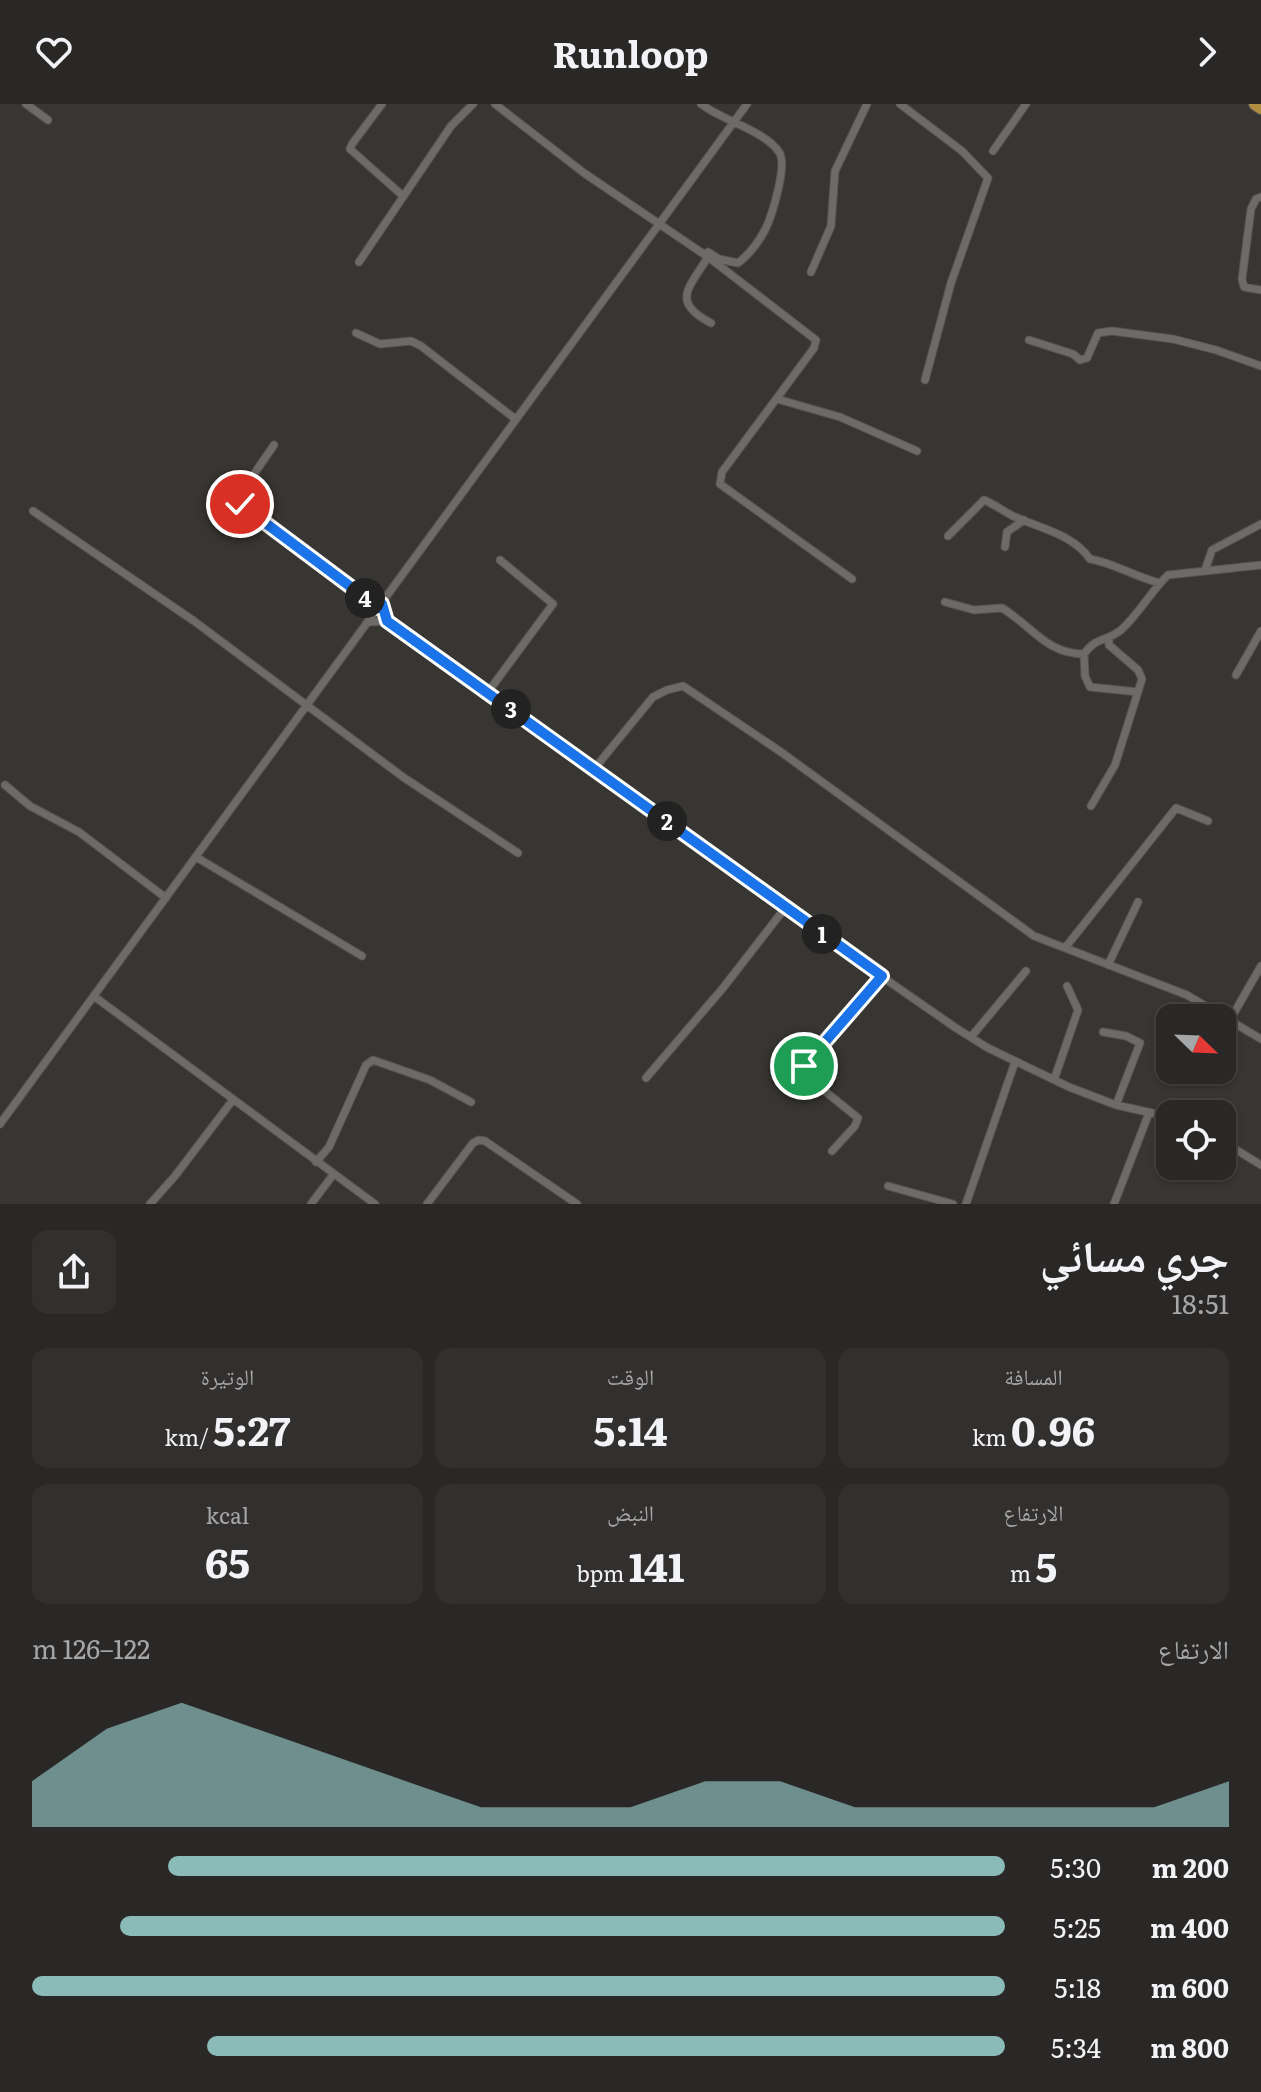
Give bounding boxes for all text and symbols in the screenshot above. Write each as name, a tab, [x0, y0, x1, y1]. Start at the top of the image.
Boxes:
text: Runloop	[552, 26, 709, 79]
icon: heart	[32, 30, 76, 74]
icon: forward	[1185, 30, 1229, 74]
pin	[206, 470, 274, 538]
icon: check	[218, 482, 262, 526]
pin: 4	[345, 578, 385, 618]
text: 4	[358, 581, 372, 614]
pin: 3	[491, 689, 531, 729]
text: 3	[505, 692, 517, 725]
pin: 2	[647, 801, 687, 841]
text: 2	[661, 804, 673, 837]
pin: 1	[802, 914, 842, 954]
text: 1	[817, 917, 827, 950]
north arrow	[1156, 1004, 1236, 1084]
map controls	[1156, 1004, 1236, 1180]
pin	[770, 1032, 838, 1100]
icon: arrive	[782, 1044, 826, 1088]
button: locate	[1156, 1100, 1236, 1180]
text: جري مسائي	[1040, 1220, 1229, 1286]
button: share	[32, 1230, 116, 1314]
text: 18:51	[1172, 1283, 1229, 1322]
text: الوتيرة	[201, 1359, 254, 1392]
text: الوقت	[607, 1359, 654, 1392]
text: المسافة	[1004, 1359, 1063, 1392]
text: 5:27	[213, 1399, 290, 1458]
text: 5:14	[593, 1399, 668, 1458]
text: 0.96	[1011, 1399, 1095, 1458]
text: /km	[165, 1420, 213, 1453]
text: km	[972, 1420, 1011, 1453]
text: النبض	[607, 1495, 654, 1528]
text: الارتفاع	[1003, 1495, 1064, 1528]
text: kcal	[206, 1498, 249, 1531]
text: 65	[205, 1531, 250, 1590]
text: 141	[629, 1535, 685, 1594]
text: 5	[1035, 1535, 1057, 1594]
text: bpm	[577, 1556, 629, 1589]
text: m	[1010, 1556, 1035, 1589]
text: 122–126 m	[32, 1628, 150, 1667]
text: الارتفاع	[1158, 1628, 1229, 1667]
text: 5:30	[1050, 1847, 1101, 1886]
text: 200 m	[1152, 1847, 1229, 1886]
text: 5:25	[1053, 1907, 1101, 1946]
text: 400 m	[1150, 1907, 1229, 1946]
text: 5:18	[1054, 1967, 1101, 2006]
text: 600 m	[1151, 1967, 1229, 2006]
text: 5:34	[1051, 2027, 1101, 2066]
text: 800 m	[1151, 2027, 1229, 2066]

